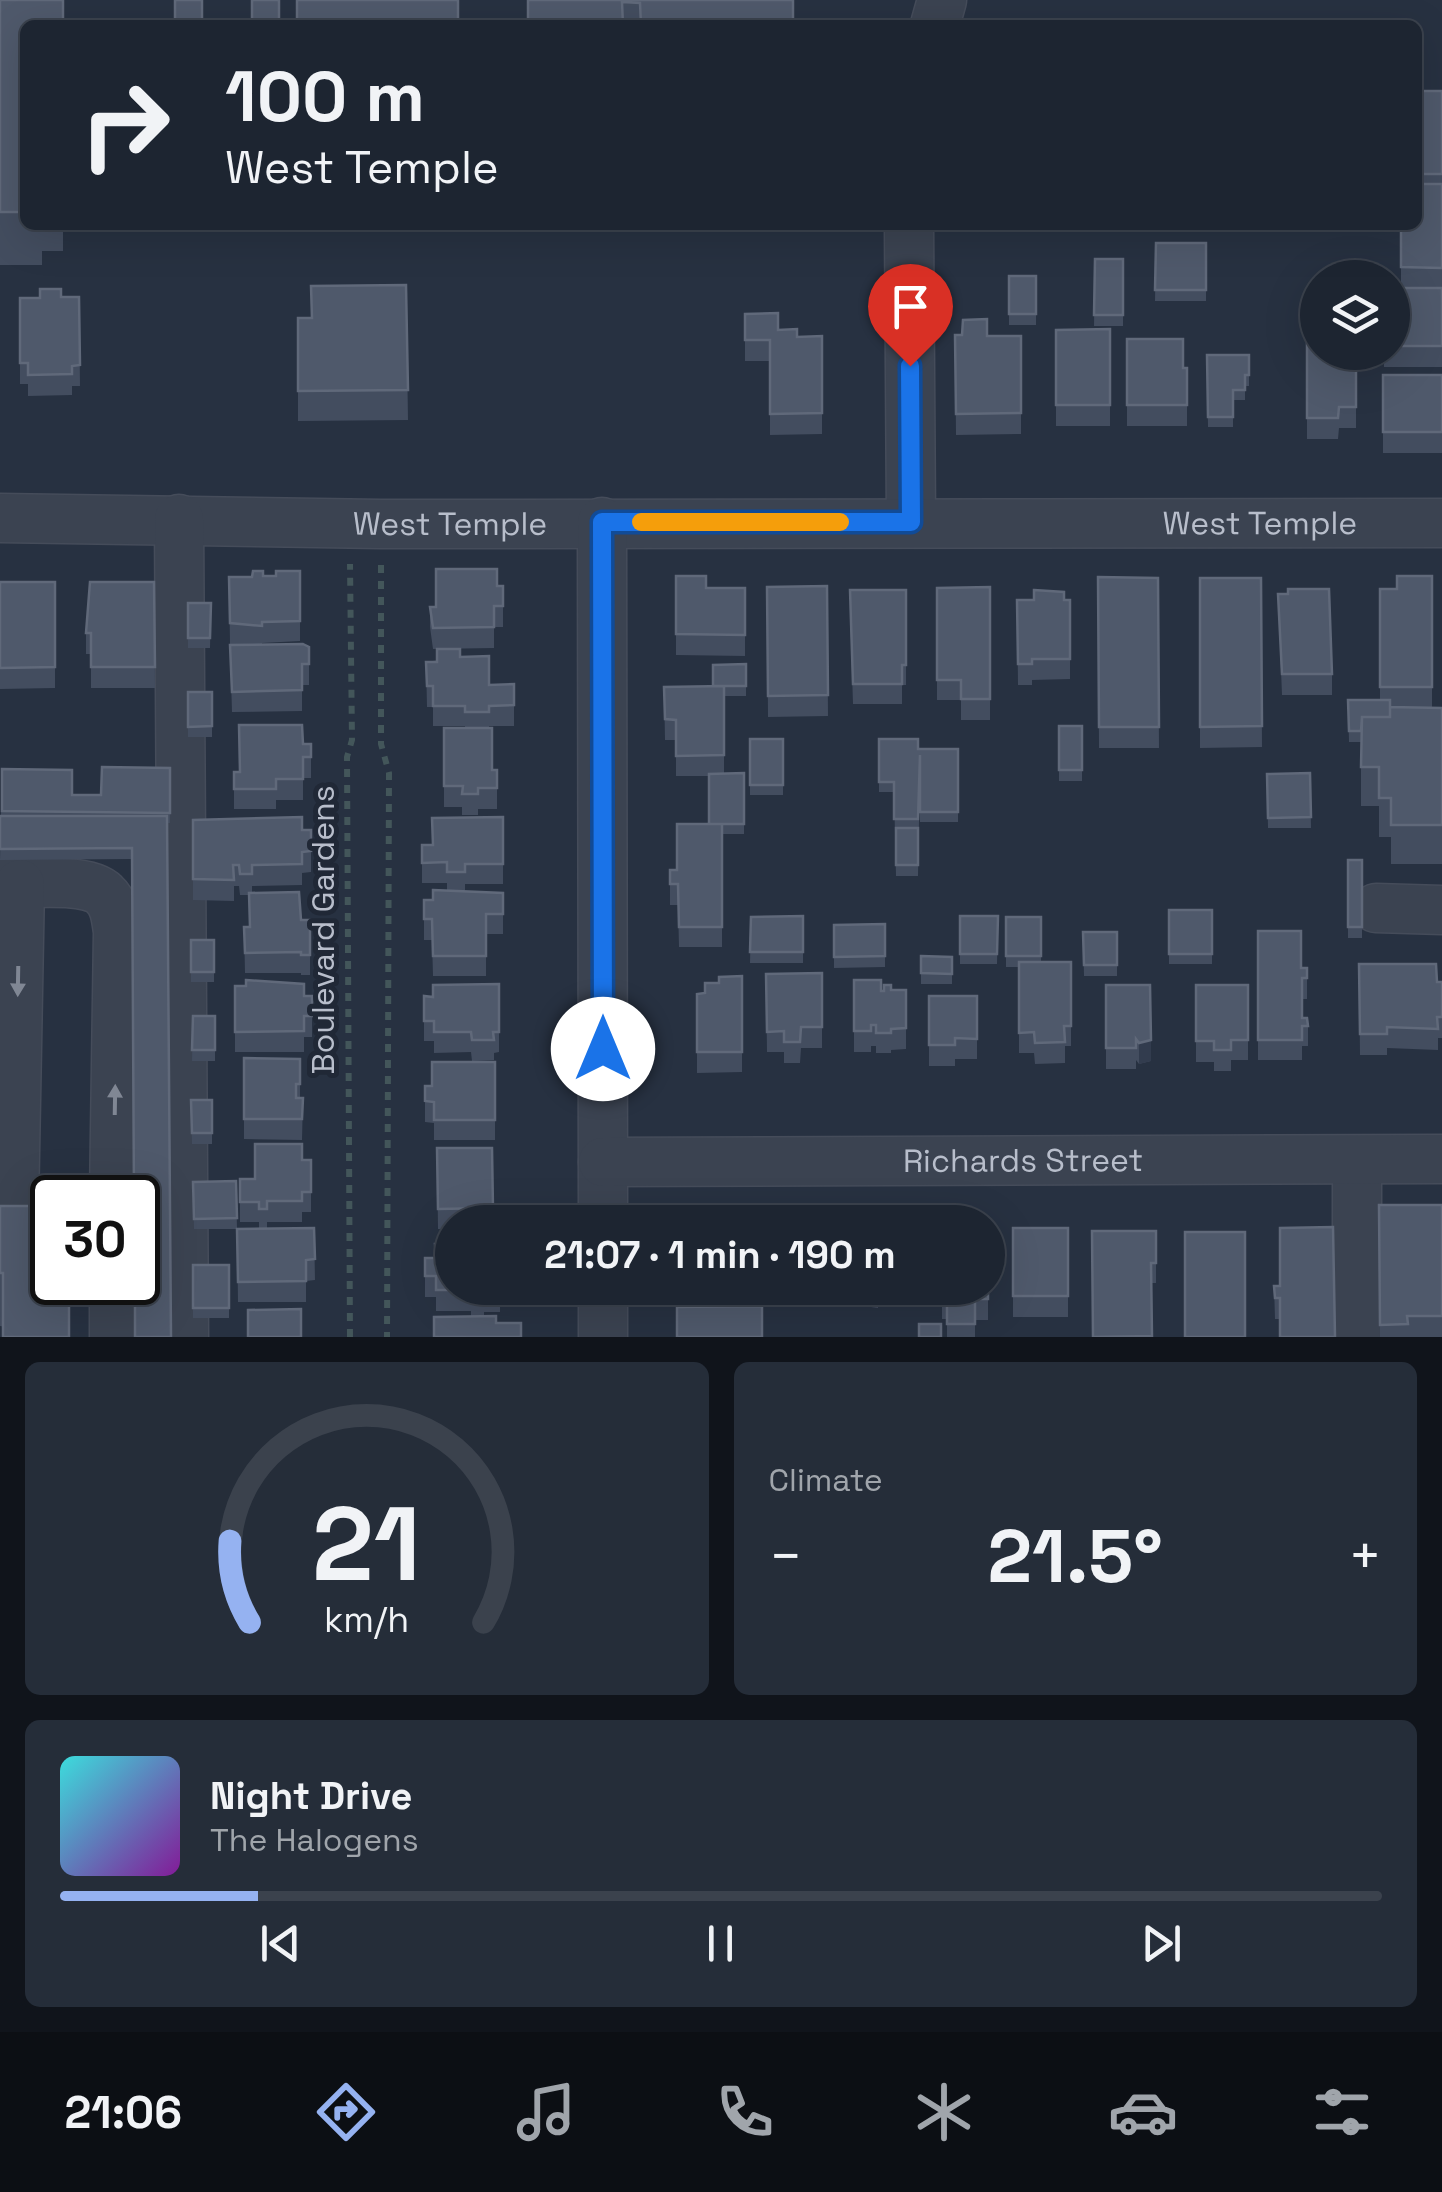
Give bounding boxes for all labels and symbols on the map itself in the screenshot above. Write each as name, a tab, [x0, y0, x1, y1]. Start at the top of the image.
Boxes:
pin	[868, 264, 953, 367]
street label: West Temple	[1163, 503, 1357, 543]
street label: West Temple	[352, 504, 547, 544]
street label: Boulevard Gardens	[303, 785, 343, 1075]
one-way arrow	[10, 966, 26, 998]
position arrow	[551, 997, 655, 1101]
one-way arrow	[108, 1084, 124, 1116]
street label: Richards Street	[903, 1140, 1143, 1181]
speed limit sign: 30	[30, 1175, 160, 1305]

